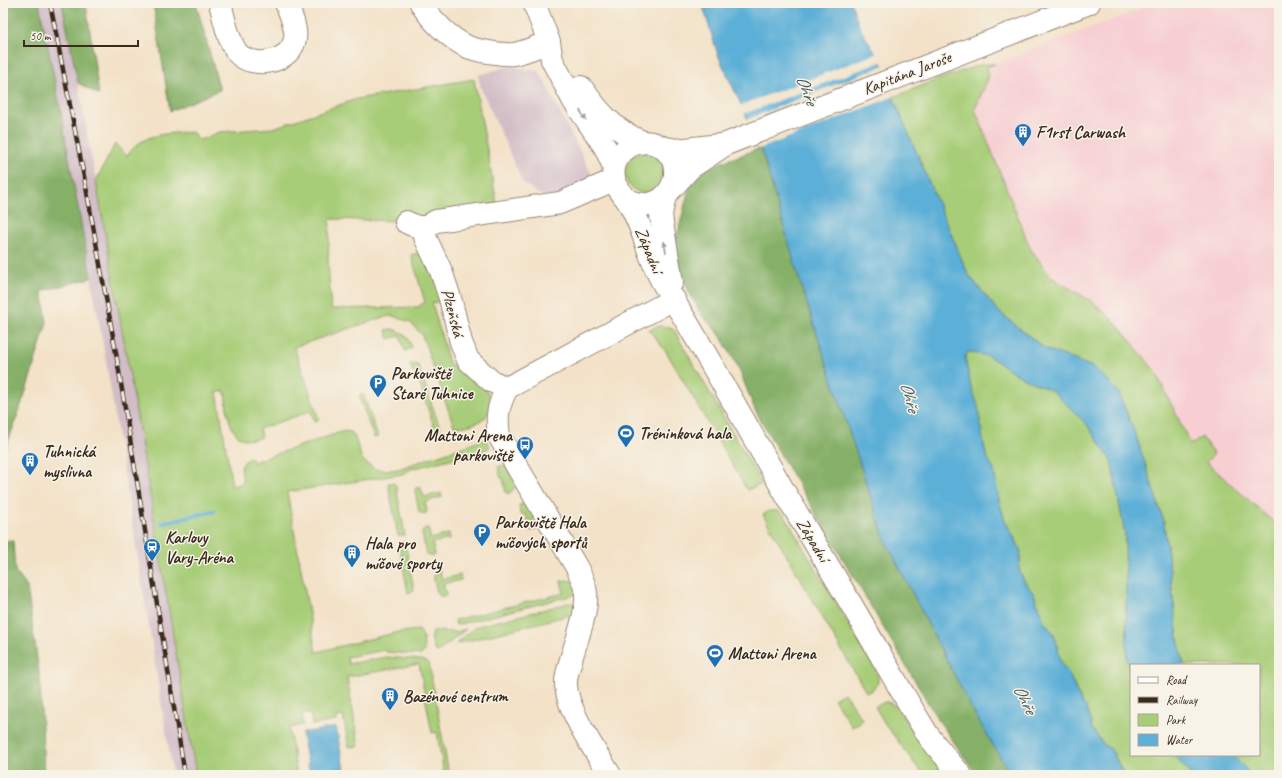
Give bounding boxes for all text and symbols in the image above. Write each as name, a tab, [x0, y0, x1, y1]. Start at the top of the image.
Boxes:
scale bar	[24, 22, 138, 48]
text: 50 m	[30, 28, 52, 44]
street label: Kapitána Jaroše	[860, 46, 955, 99]
water label: Ohře	[791, 72, 824, 111]
one-way arrow	[579, 109, 587, 120]
building icon: F1rst Carwash	[1013, 122, 1033, 147]
place label: F1rst Carwash	[1036, 122, 1126, 143]
street label: Západní	[630, 224, 669, 280]
one-way arrow	[662, 241, 668, 253]
street label: Plzeňská	[437, 287, 470, 341]
place label: Parkoviště Staré Tuhnice	[391, 363, 474, 404]
parking icon: Parkoviště Staré Tuhnice	[368, 373, 388, 398]
water label: Ohře	[895, 380, 926, 417]
sports icon: Tréninková hala	[616, 423, 636, 448]
place label: Tréninková hala	[639, 423, 733, 444]
place label: Mattoni Arena parkoviště	[424, 425, 515, 466]
bus stop icon: Mattoni Arena parkoviště	[515, 435, 535, 460]
place label: Tuhnická myslivna	[43, 441, 97, 482]
building icon: Tuhnická myslivna	[20, 451, 40, 476]
place label: Parkoviště Hala míčových sportů	[495, 512, 588, 553]
street label: Západní	[792, 514, 836, 569]
parking icon: Parkoviště Hala míčových sportů	[472, 522, 492, 547]
place label: Karlovy Vary-Aréna	[165, 527, 234, 568]
place label: Hala pro míčové sporty	[365, 533, 443, 574]
station icon: Karlovy Vary-Aréna	[142, 537, 162, 562]
building icon: Hala pro míčové sporty	[342, 543, 362, 568]
sports icon: Mattoni Arena	[705, 643, 725, 668]
place label: Mattoni Arena	[728, 643, 818, 664]
legend	[1130, 664, 1260, 756]
text: Road	[1166, 672, 1188, 688]
water label: Ohře	[1008, 681, 1043, 720]
building icon: Bazénové centrum	[380, 686, 400, 711]
place label: Bazénové centrum	[403, 686, 509, 707]
text: Railway	[1166, 692, 1198, 708]
text: Park	[1166, 712, 1187, 728]
text: Water	[1166, 732, 1194, 748]

